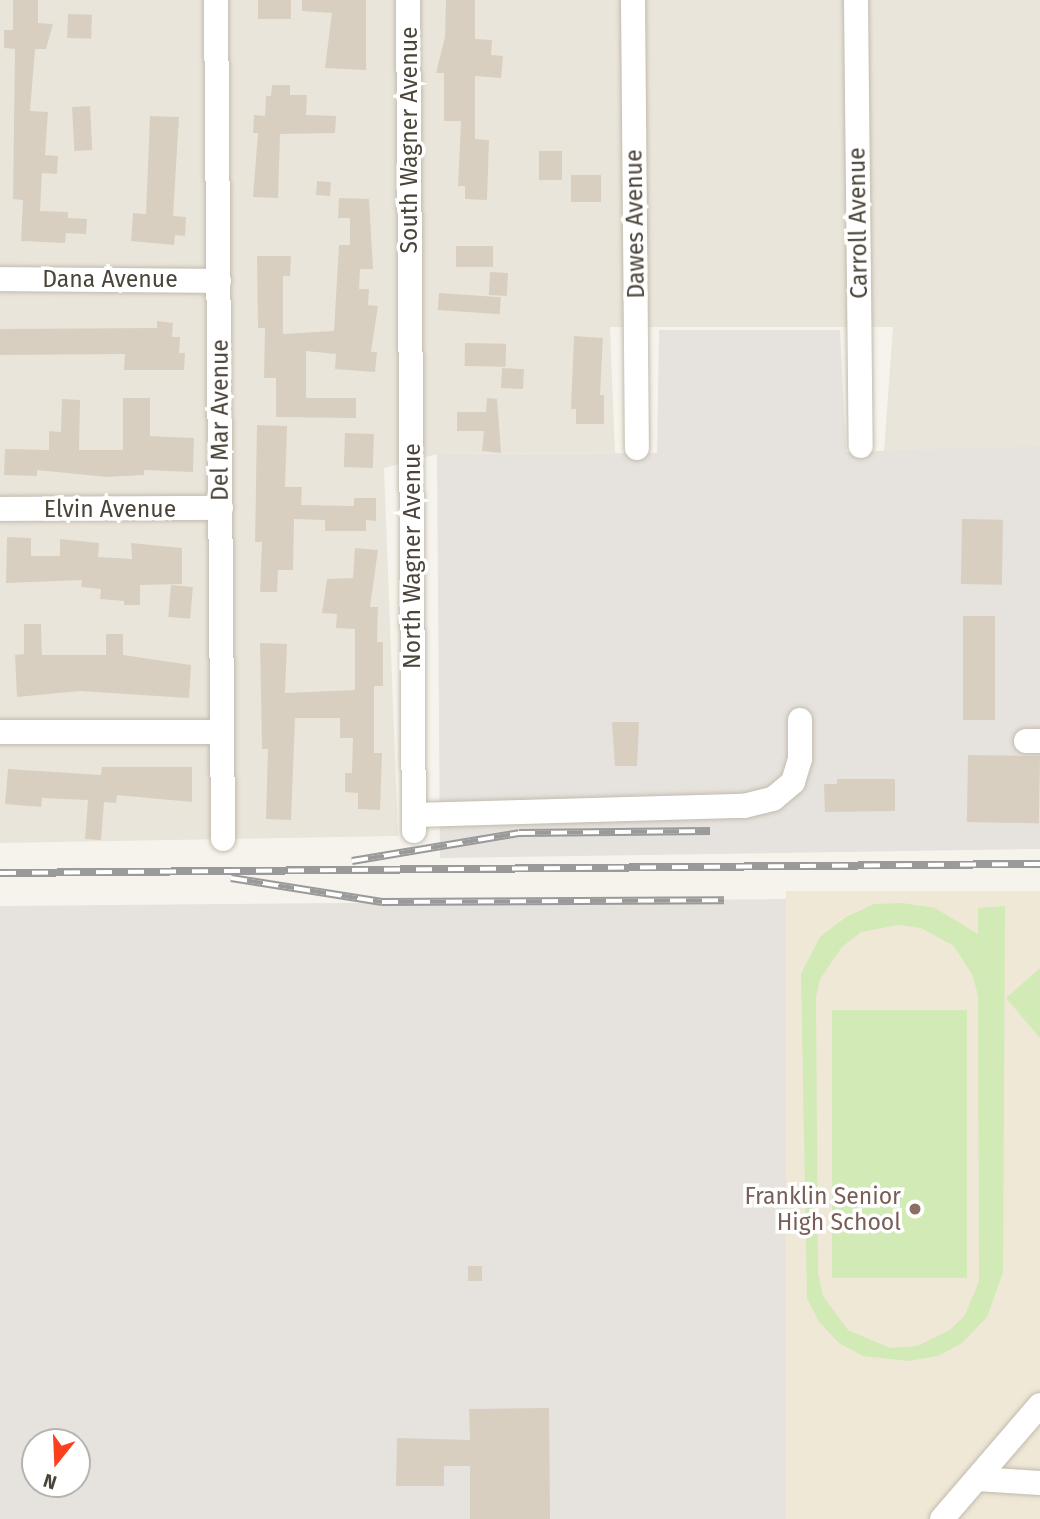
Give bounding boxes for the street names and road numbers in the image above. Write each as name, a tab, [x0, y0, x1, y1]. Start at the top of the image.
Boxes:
street label: South Wagner Avenue	[395, 26, 423, 254]
street label: Carroll Avenue	[843, 147, 873, 299]
street label: Dawes Avenue	[620, 149, 650, 299]
street label: Dana Avenue	[42, 265, 178, 293]
street label: Del Mar Avenue	[206, 339, 234, 501]
street label: North Wagner Avenue	[398, 443, 426, 669]
street label: Elvin Avenue	[44, 495, 176, 523]

